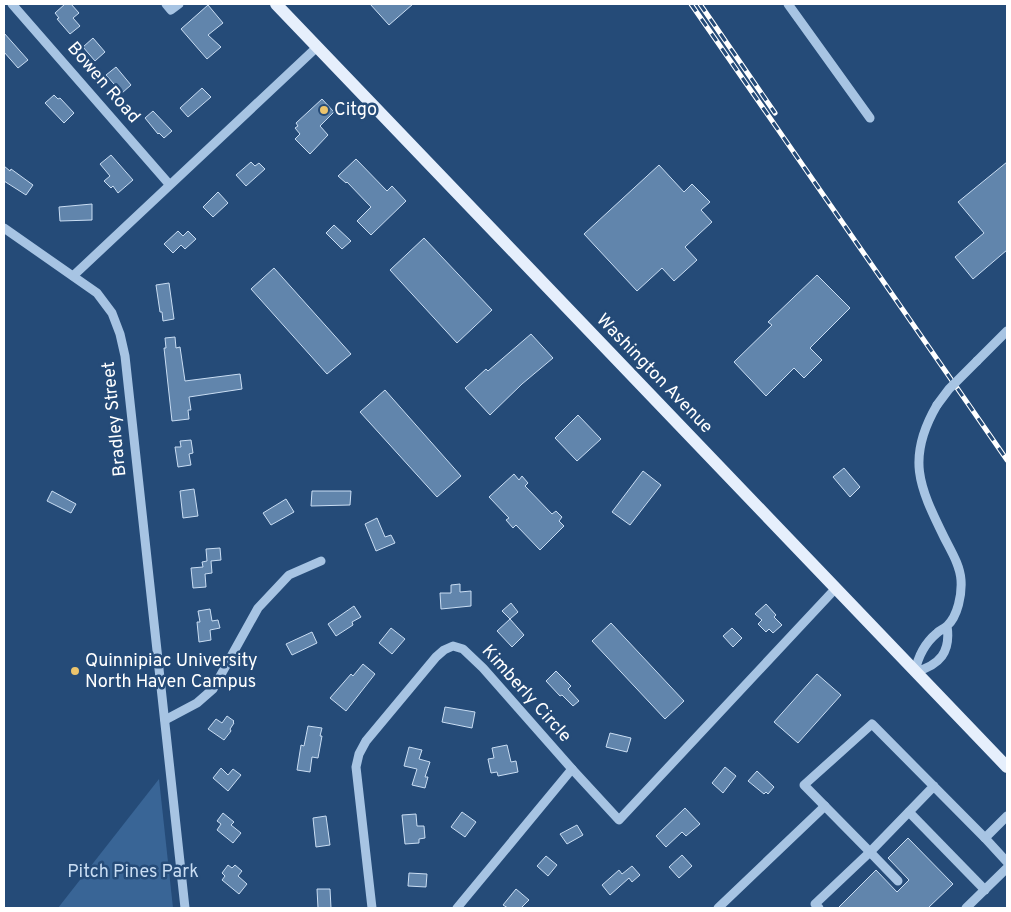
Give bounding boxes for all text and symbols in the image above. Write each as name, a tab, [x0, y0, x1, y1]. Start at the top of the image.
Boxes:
street label: Bowen Road	[61, 38, 145, 128]
place label: Citgo	[334, 99, 377, 122]
marker: Citgo	[318, 104, 330, 116]
street label: Washington Avenue	[591, 309, 717, 439]
street label: Bradley Street	[98, 360, 132, 478]
street label: Kimberly Circle	[476, 640, 576, 748]
place label: Quinnipiac University North Haven Campus	[85, 650, 258, 694]
marker: Quinnipiac University North Haven Campus	[69, 665, 81, 677]
park label: Pitch Pines Park	[67, 861, 199, 884]

